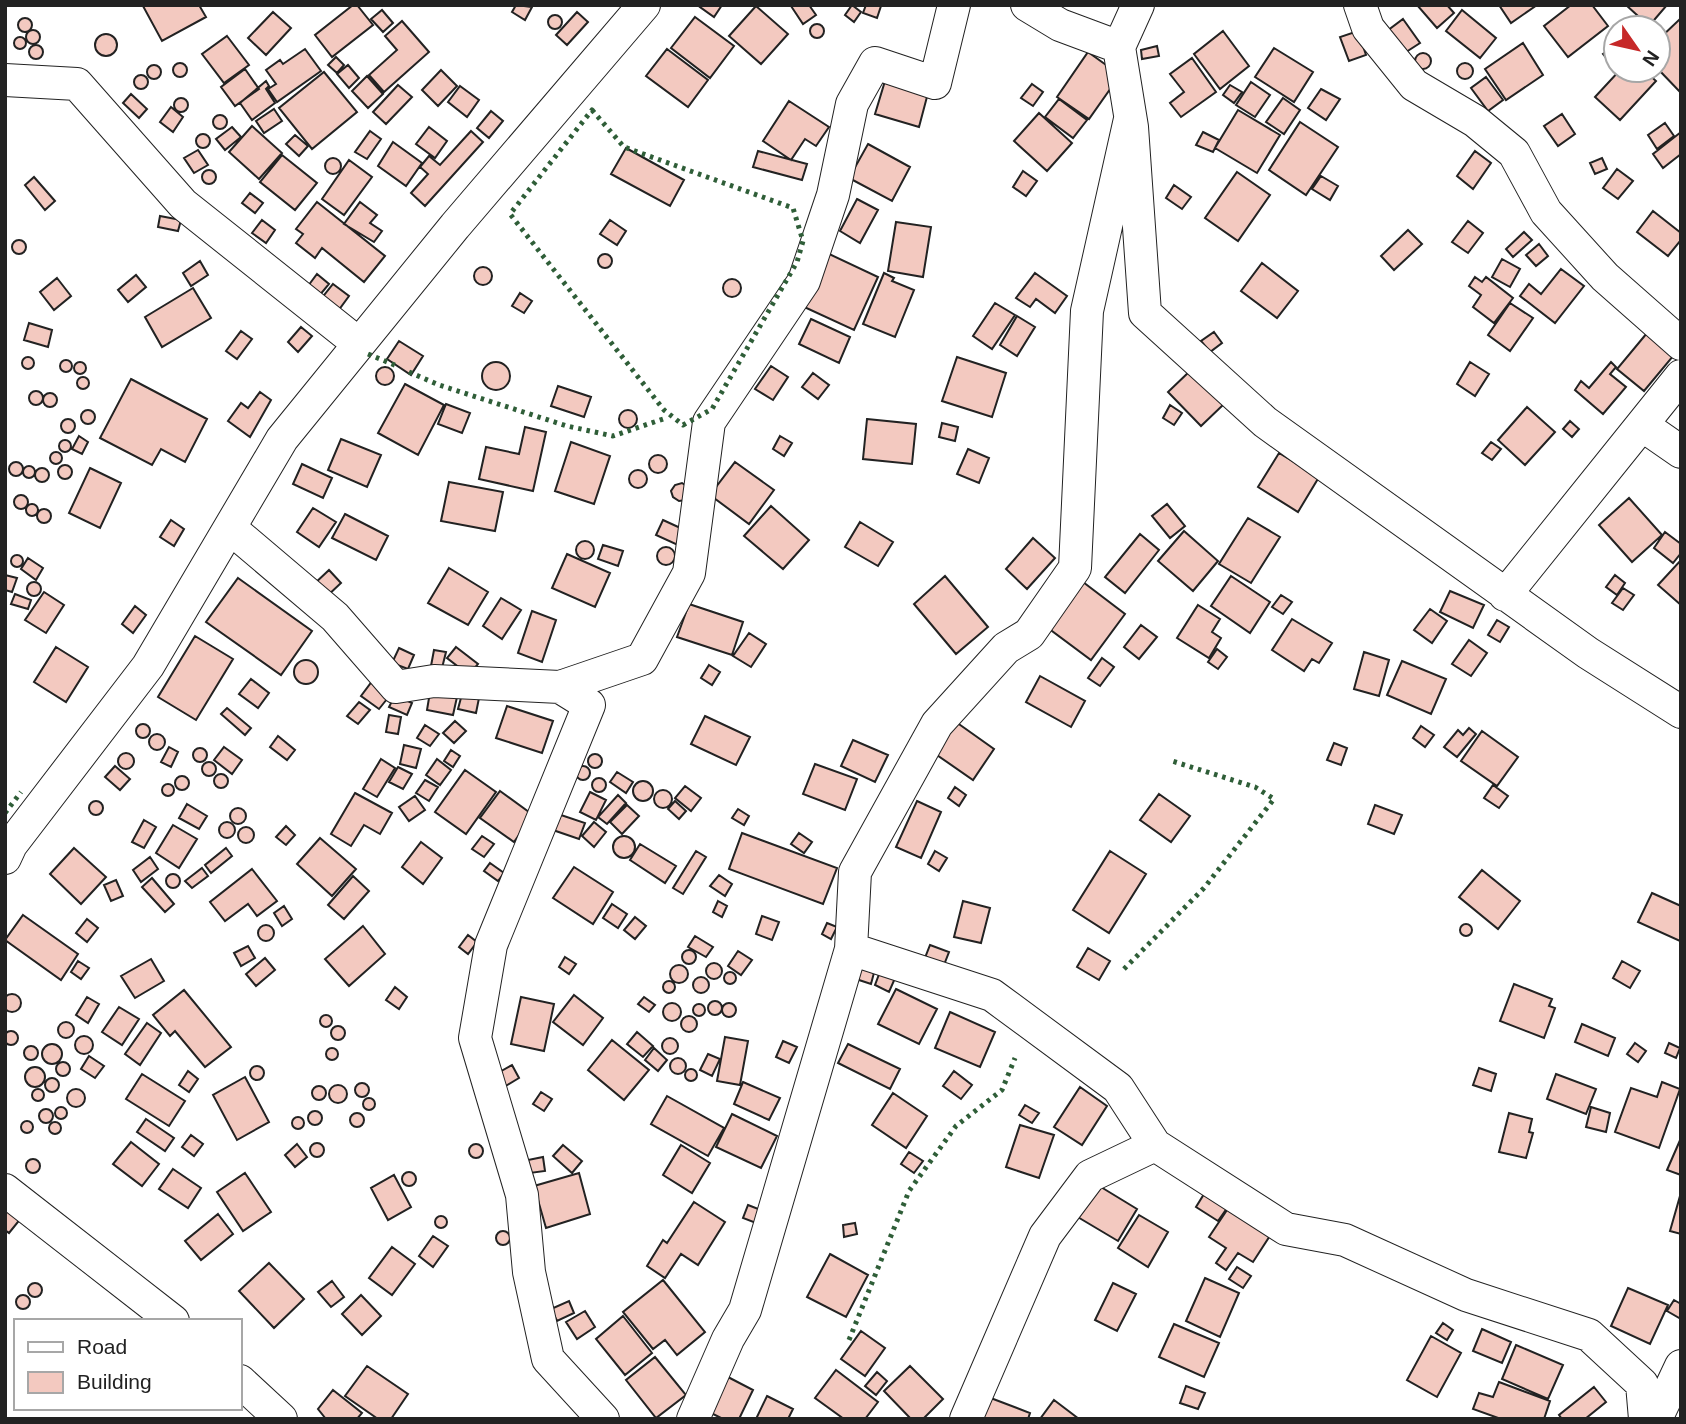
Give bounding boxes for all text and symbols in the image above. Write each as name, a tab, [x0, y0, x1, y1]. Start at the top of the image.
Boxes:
north arrow	[1602, 14, 1672, 84]
text: N	[1638, 47, 1663, 70]
legend	[14, 1319, 242, 1410]
text: Road	[77, 1335, 127, 1358]
text: Building	[77, 1370, 152, 1393]

